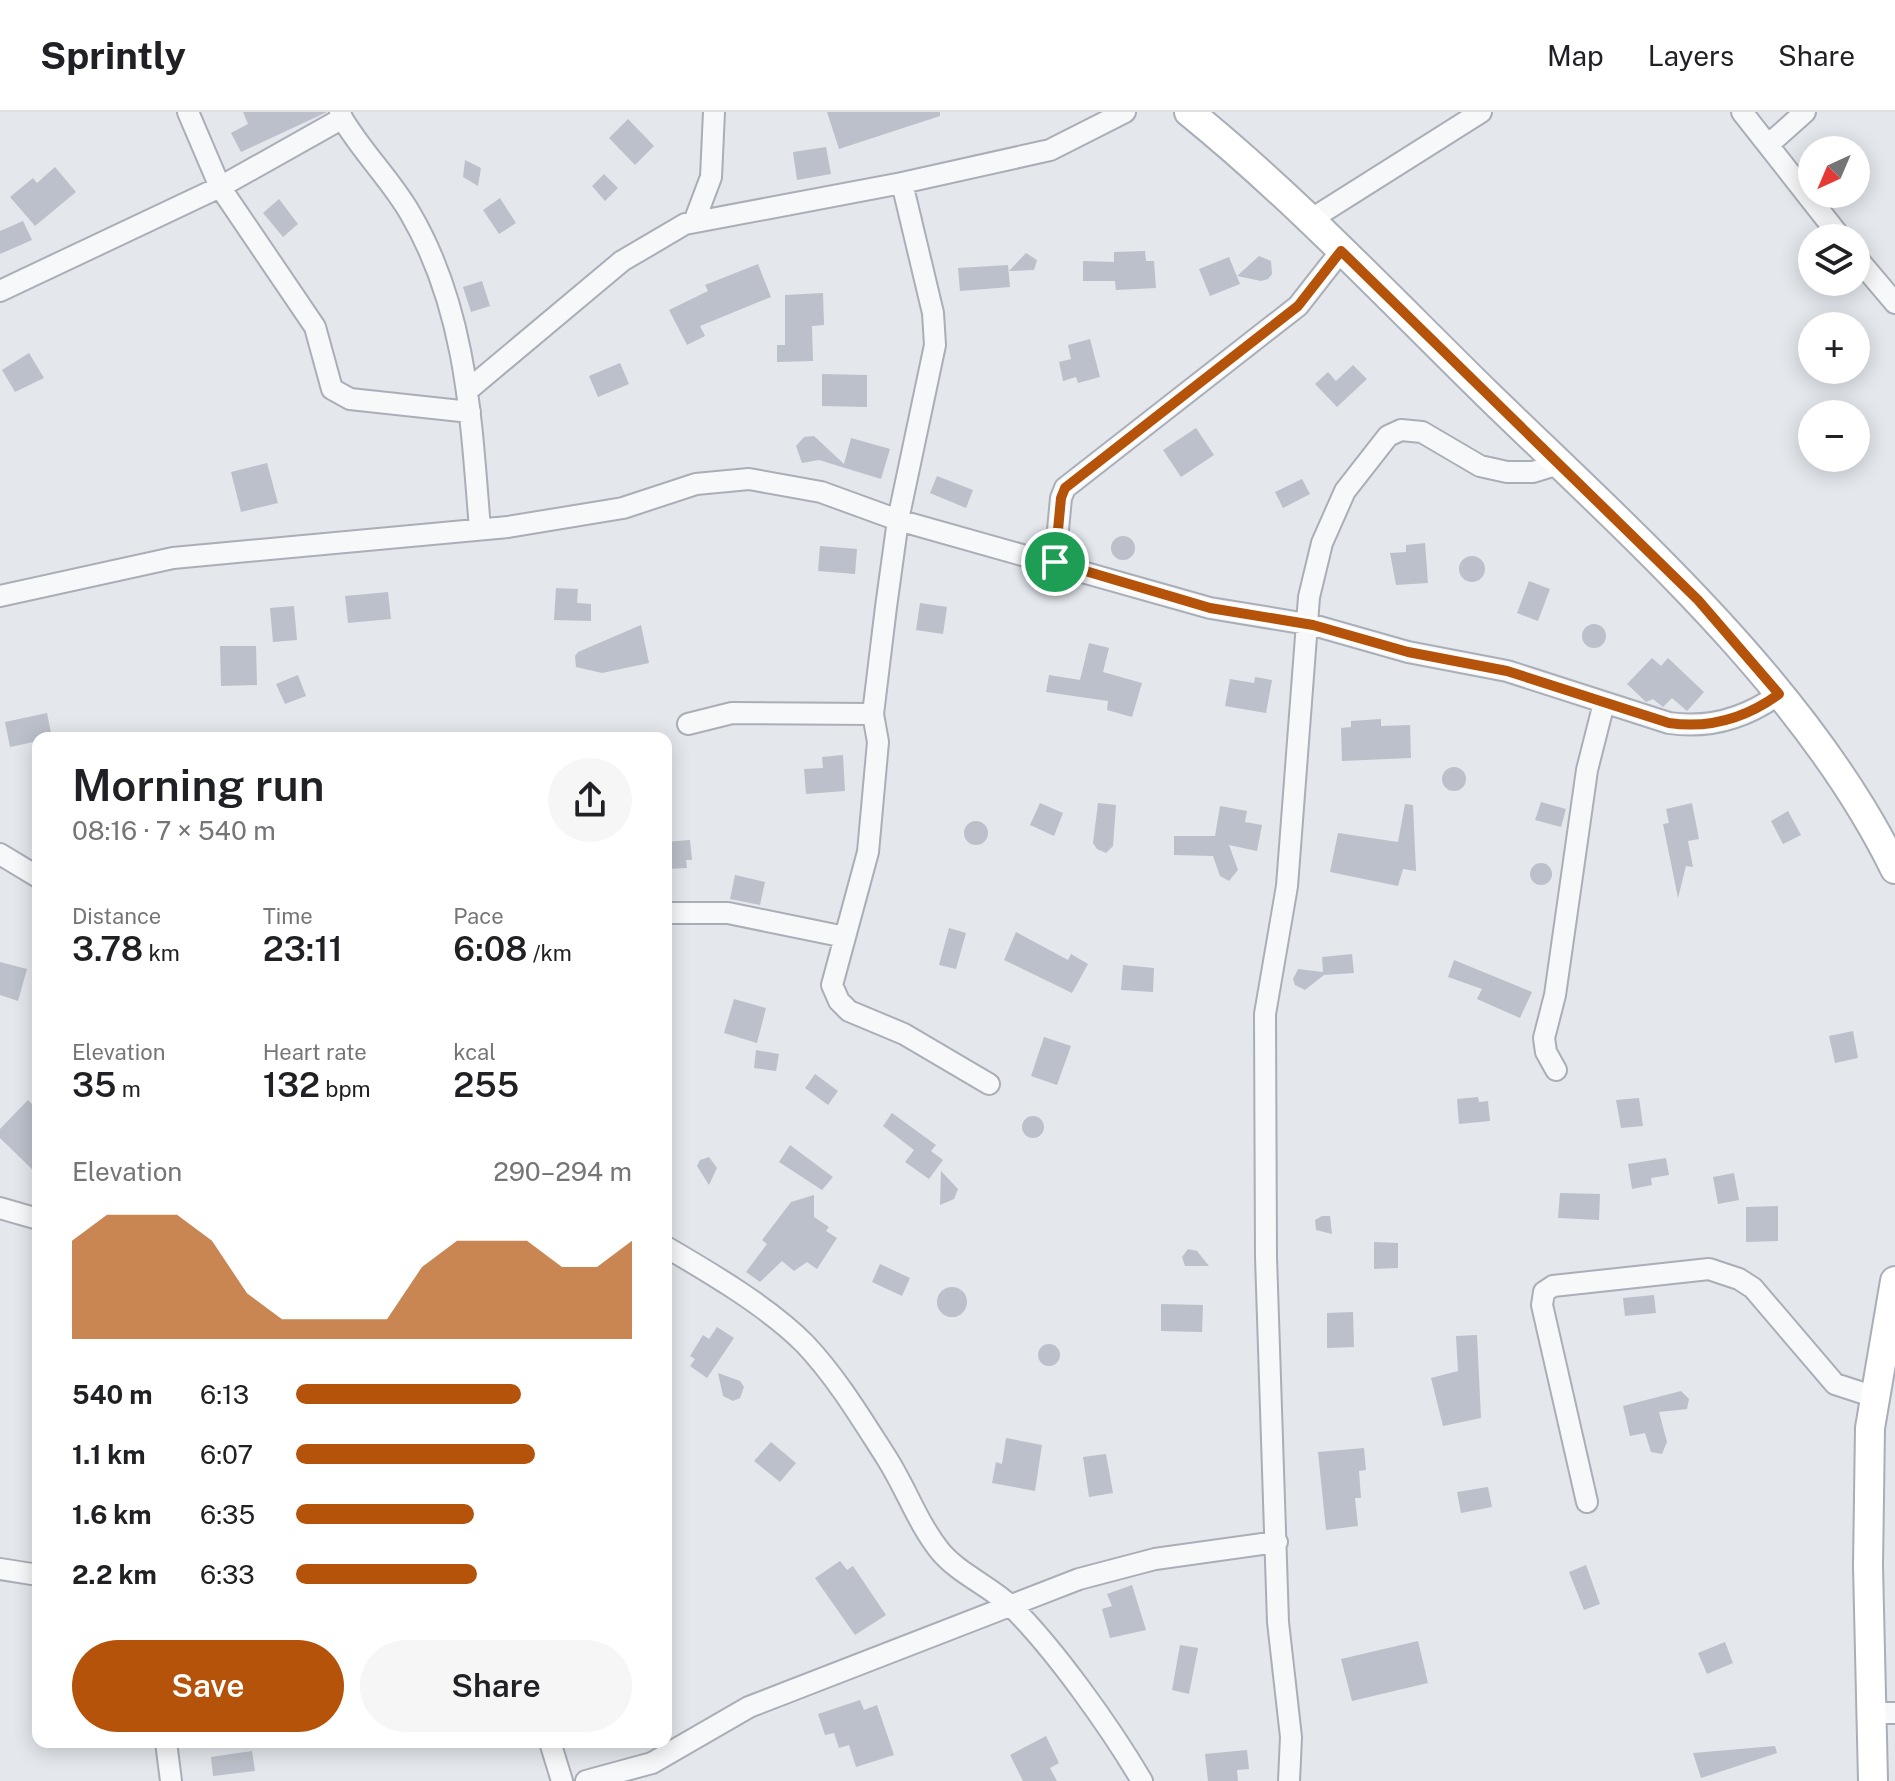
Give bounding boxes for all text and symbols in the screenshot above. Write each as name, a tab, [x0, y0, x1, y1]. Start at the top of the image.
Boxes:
text: Sprintly	[40, 33, 186, 78]
text: Map	[1547, 39, 1604, 72]
text: Layers	[1648, 39, 1734, 72]
text: Share	[1778, 39, 1855, 72]
north arrow	[1798, 136, 1870, 208]
map controls	[1798, 136, 1870, 472]
button: layers	[1798, 224, 1870, 296]
button: +	[1798, 312, 1870, 384]
button: −	[1798, 400, 1870, 472]
pin	[1021, 528, 1089, 596]
icon: arrive	[1033, 540, 1077, 584]
button: share	[548, 758, 632, 842]
text: Morning run	[72, 759, 325, 811]
text: 08:16 · 7 × 540 m	[72, 815, 276, 846]
text: Distance	[72, 903, 161, 929]
text: Time	[263, 903, 313, 929]
text: Pace	[453, 903, 504, 929]
text: 3.78	[72, 929, 143, 969]
text: 23:11	[263, 929, 343, 969]
text: 6:08	[453, 929, 527, 969]
text: km	[143, 940, 180, 966]
text: /km	[527, 940, 572, 966]
text: Elevation	[72, 1039, 165, 1065]
text: Heart rate	[263, 1039, 367, 1065]
text: kcal	[453, 1039, 496, 1065]
text: 35	[72, 1065, 116, 1105]
text: 132	[263, 1065, 320, 1105]
text: 255	[453, 1065, 519, 1105]
text: m	[116, 1076, 141, 1102]
text: bpm	[320, 1076, 371, 1102]
text: Elevation	[72, 1156, 182, 1187]
text: 290–294 m	[493, 1156, 632, 1187]
text: 540 m	[72, 1379, 153, 1410]
text: 6:13	[200, 1379, 249, 1410]
text: 1.1 km	[72, 1439, 145, 1470]
text: 6:07	[200, 1439, 253, 1470]
text: 1.6 km	[72, 1499, 152, 1530]
text: 6:35	[200, 1499, 255, 1530]
text: 2.2 km	[72, 1559, 157, 1590]
text: 6:33	[200, 1559, 255, 1590]
button: Save	[72, 1640, 344, 1732]
button: Share	[360, 1640, 632, 1732]

